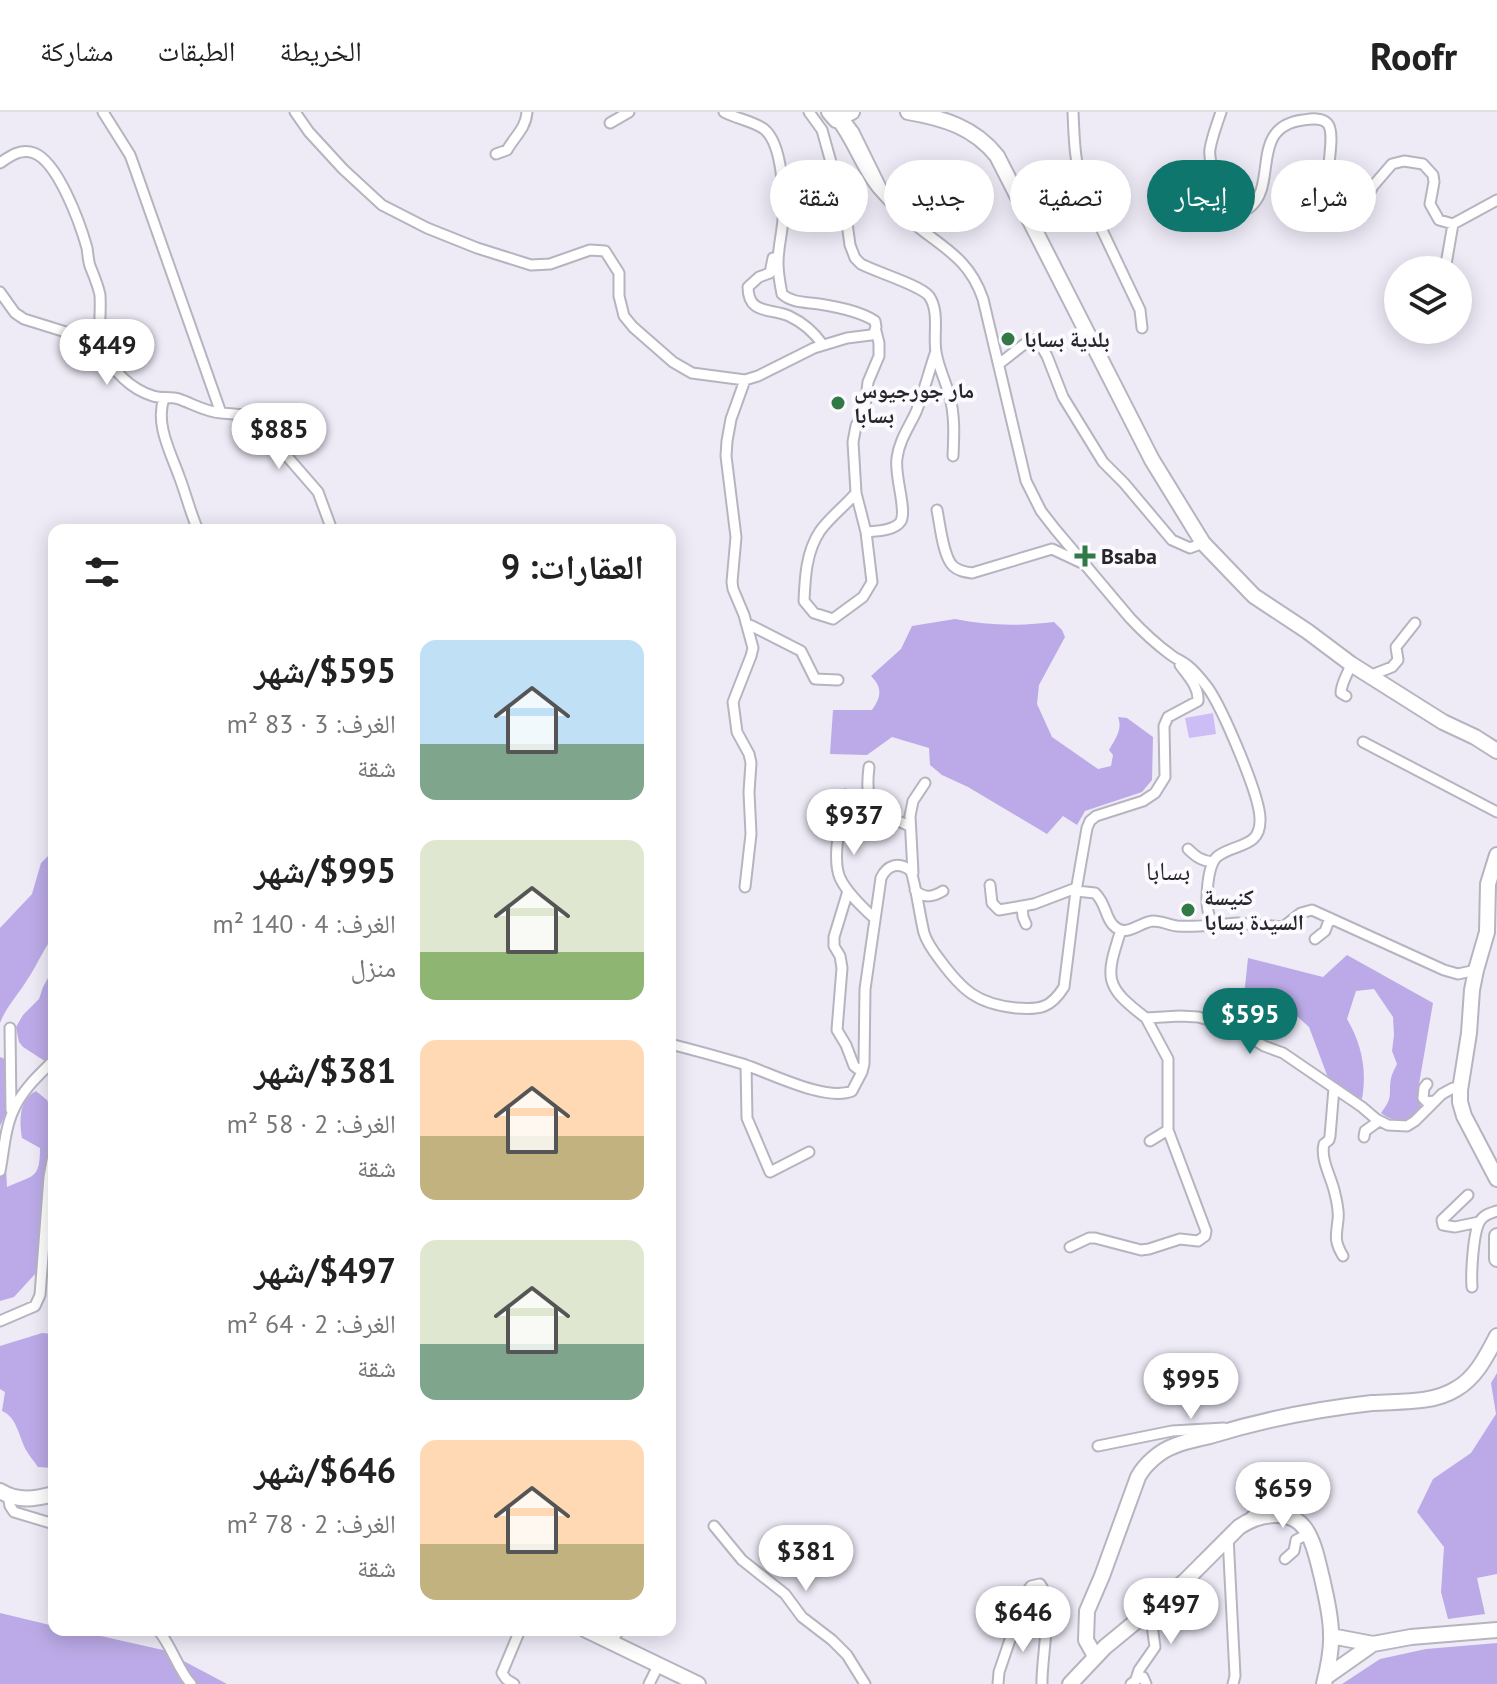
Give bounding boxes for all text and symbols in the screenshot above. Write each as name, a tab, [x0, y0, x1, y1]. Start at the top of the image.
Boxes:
text: Roofr	[1370, 31, 1457, 80]
text: مشاركة	[40, 32, 114, 69]
text: الطبقات	[158, 32, 235, 69]
text: الخريطة	[279, 32, 362, 69]
chip: شقة	[770, 160, 868, 232]
chip: جديد	[884, 160, 994, 232]
chip: تصفية	[1010, 160, 1131, 232]
chip: إيجار	[1147, 160, 1255, 232]
chip: شراء	[1271, 160, 1376, 232]
map controls	[1384, 256, 1472, 344]
button: layers	[1384, 256, 1472, 344]
pin: $449	[60, 319, 154, 387]
place label: بلدية بسابا	[1024, 325, 1110, 353]
text: $449	[78, 328, 136, 361]
marker: بلدية بسابا	[999, 330, 1017, 348]
place label: مار جورجيوس بسابا	[854, 376, 974, 429]
marker: مار جورجيوس بسابا	[829, 394, 847, 412]
pin: $885	[232, 403, 326, 471]
text: $885	[250, 412, 308, 445]
place label: Bsaba	[1101, 542, 1157, 570]
text: العقارات: 9	[501, 544, 644, 588]
marker: Bsaba	[1076, 547, 1094, 565]
icon: filters	[80, 550, 124, 594]
text: $595/شهر	[254, 648, 396, 692]
icon: home	[484, 672, 580, 768]
text: الغرف: 3 · 83 m²	[227, 707, 396, 740]
text: شقة	[357, 751, 396, 784]
pin: $937	[807, 789, 901, 857]
text: $937	[825, 798, 883, 831]
text: $995/شهر	[254, 848, 396, 892]
district label: بسابا	[1146, 854, 1190, 887]
icon: home	[484, 872, 580, 968]
place label: كنيسة السيدة بسابا	[1204, 883, 1304, 936]
marker: كنيسة السيدة بسابا	[1179, 901, 1197, 919]
text: الغرف: 4 · 140 m²	[213, 907, 396, 940]
text: منزل	[351, 951, 396, 984]
pin: $595	[1203, 988, 1297, 1056]
text: $595	[1221, 997, 1279, 1030]
text: $381/شهر	[254, 1048, 396, 1092]
icon: home	[484, 1072, 580, 1168]
text: الغرف: 2 · 58 m²	[227, 1107, 396, 1140]
text: شقة	[357, 1151, 396, 1184]
text: $497/شهر	[254, 1248, 396, 1292]
icon: home	[484, 1272, 580, 1368]
text: الغرف: 2 · 64 m²	[227, 1307, 396, 1340]
text: شقة	[357, 1351, 396, 1384]
pin: $995	[1144, 1353, 1238, 1421]
text: $995	[1162, 1362, 1220, 1395]
text: $646/شهر	[254, 1448, 396, 1492]
pin: $659	[1236, 1462, 1330, 1530]
text: $659	[1254, 1471, 1312, 1504]
icon: home	[484, 1472, 580, 1568]
text: الغرف: 2 · 78 m²	[227, 1507, 396, 1540]
pin: $381	[759, 1525, 853, 1593]
text: $381	[777, 1534, 835, 1567]
text: شقة	[357, 1551, 396, 1584]
pin: $497	[1124, 1578, 1218, 1646]
pin: $646	[976, 1586, 1070, 1654]
text: $497	[1142, 1587, 1200, 1620]
text: $646	[994, 1595, 1052, 1628]

